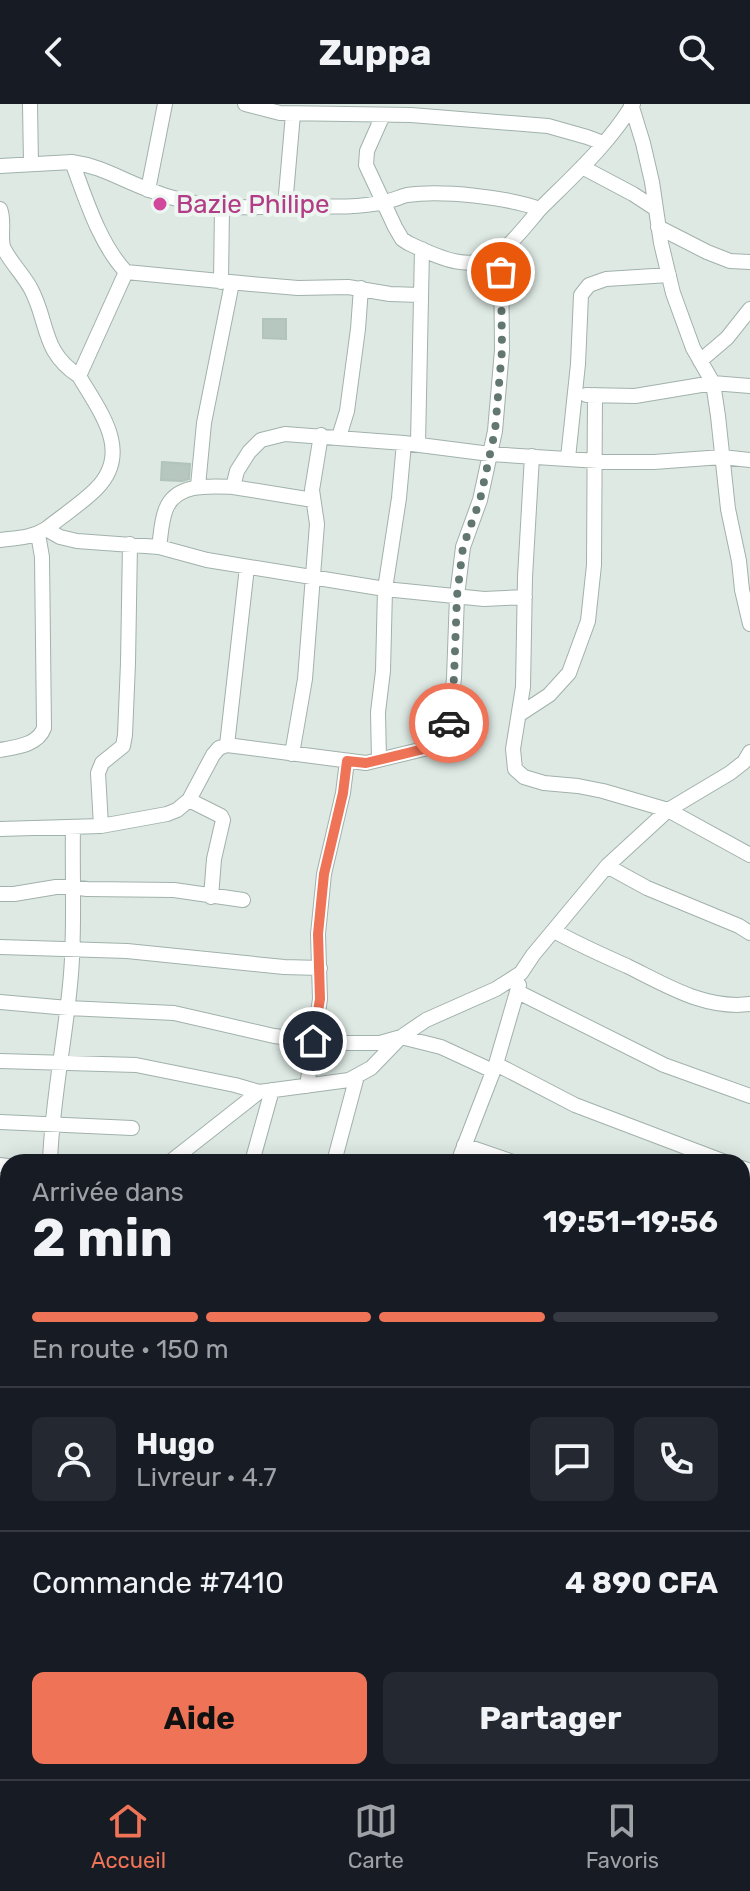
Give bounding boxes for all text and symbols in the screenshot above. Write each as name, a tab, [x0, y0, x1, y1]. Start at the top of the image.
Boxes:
icon: back	[32, 30, 76, 74]
icon: search	[674, 30, 718, 74]
text: Zuppa	[319, 31, 431, 74]
place label: Bazie Philipe	[176, 189, 330, 220]
marker: Bazie Philipe	[151, 195, 169, 213]
pin	[467, 238, 535, 306]
icon: bag	[479, 250, 523, 294]
courier	[409, 683, 489, 763]
icon: car	[427, 701, 471, 745]
pin	[279, 1007, 347, 1075]
icon: home	[291, 1019, 335, 1063]
text: Arrivée dans	[32, 1177, 184, 1208]
text: 19:51–19:56	[543, 1204, 718, 1240]
text: 2 min	[32, 1207, 173, 1269]
text: En route · 150 m	[32, 1334, 229, 1365]
button: person	[32, 1417, 116, 1501]
button: chat	[530, 1417, 614, 1501]
button: phone	[634, 1417, 718, 1501]
text: Hugo	[136, 1426, 215, 1462]
text: Livreur · 4.7	[136, 1462, 277, 1493]
text: Commande #7410	[32, 1565, 284, 1601]
text: 4 890 CFA	[565, 1565, 718, 1601]
button: Aide	[32, 1672, 367, 1764]
button: Partager	[383, 1672, 718, 1764]
tab: Accueil	[91, 1799, 166, 1874]
tab: Carte	[348, 1799, 404, 1874]
tab: Favoris	[586, 1799, 659, 1874]

